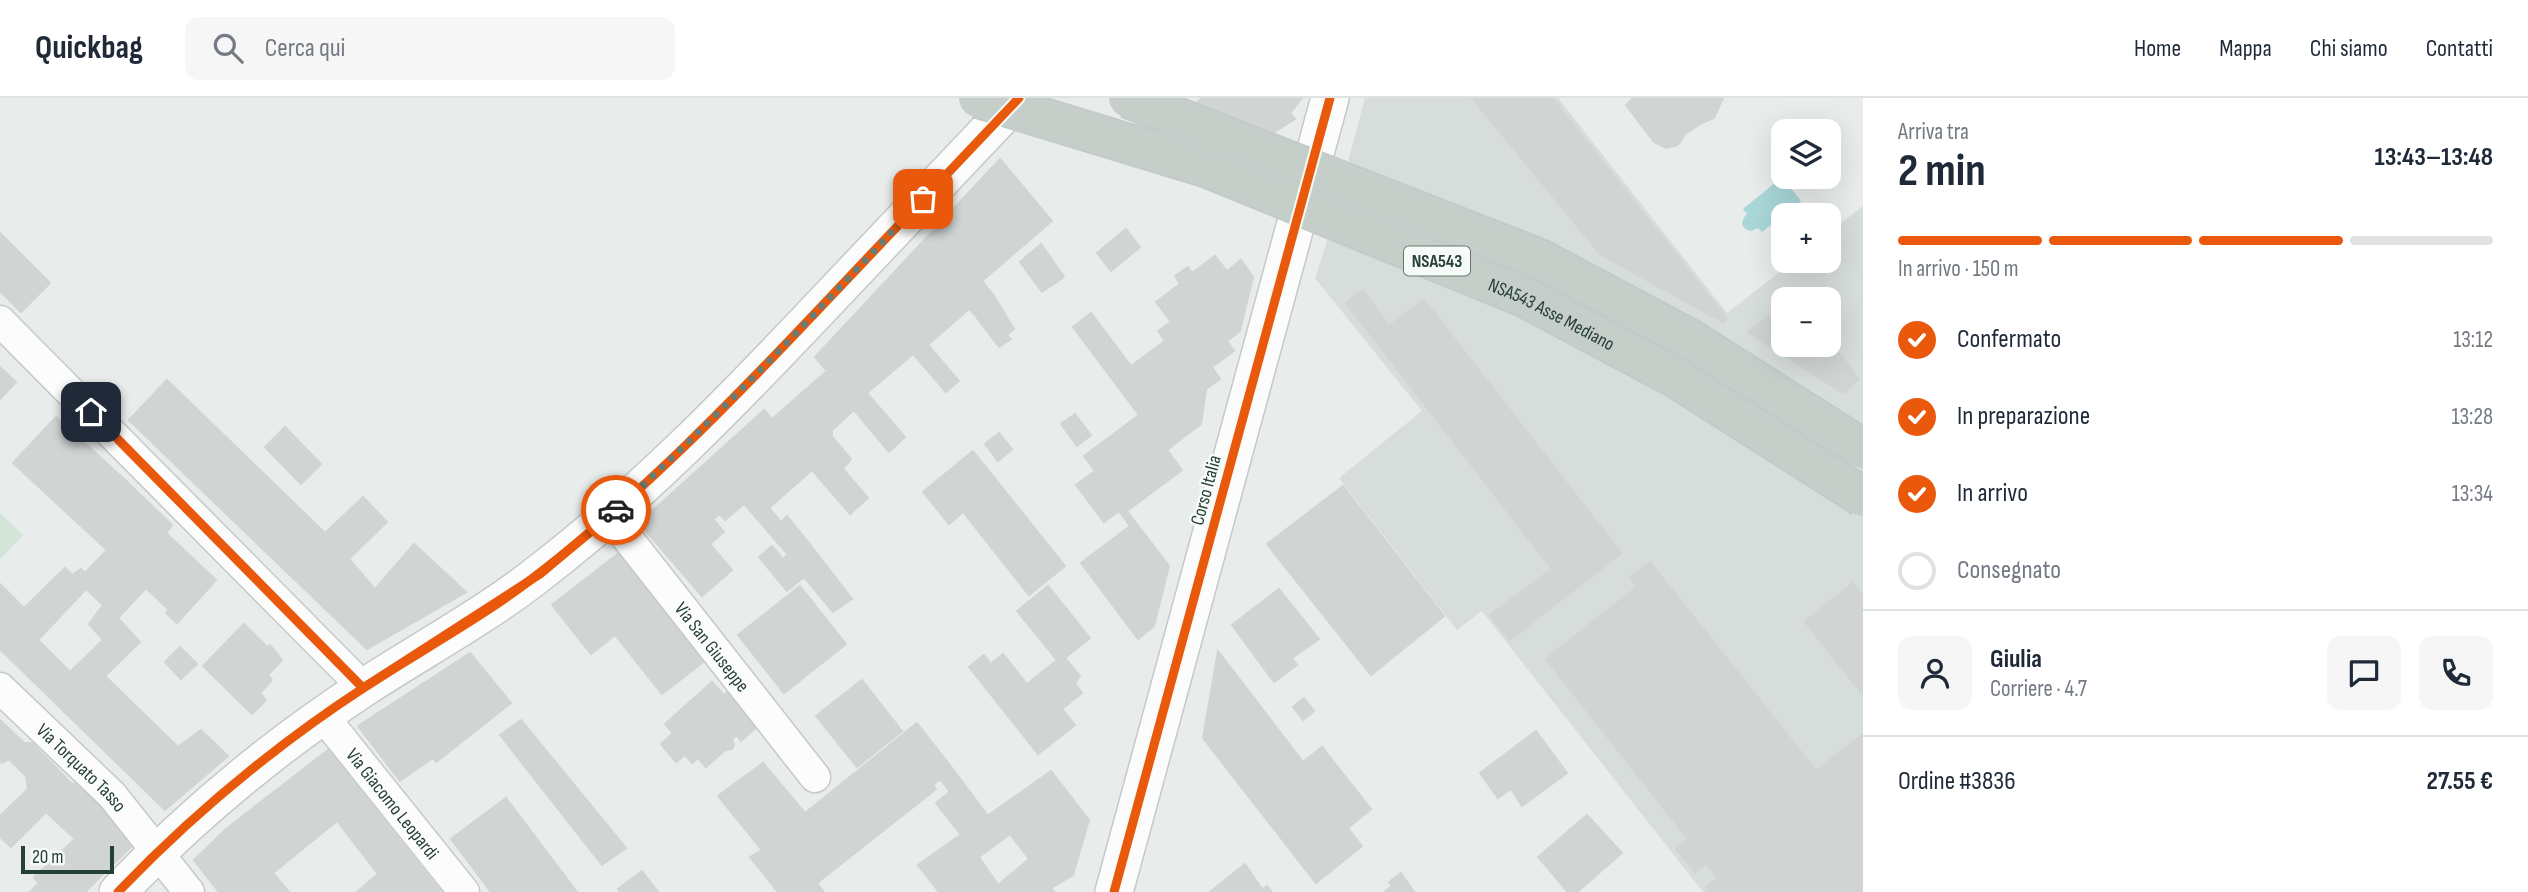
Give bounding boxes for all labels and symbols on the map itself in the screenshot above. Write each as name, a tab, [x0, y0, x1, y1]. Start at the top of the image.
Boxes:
pin	[893, 169, 953, 229]
road number: NSA543	[1404, 246, 1470, 276]
street label: NSA543 Asse Mediano	[1485, 274, 1618, 356]
pin	[61, 382, 121, 442]
street label: Corso Italia	[1186, 453, 1227, 528]
courier	[581, 475, 651, 545]
street label: Via San Giuseppe	[669, 598, 754, 697]
street label: Via Torquato Tasso	[31, 719, 131, 817]
street label: Via Giacomo Leopardi	[340, 744, 443, 864]
scale bar	[21, 843, 114, 875]

